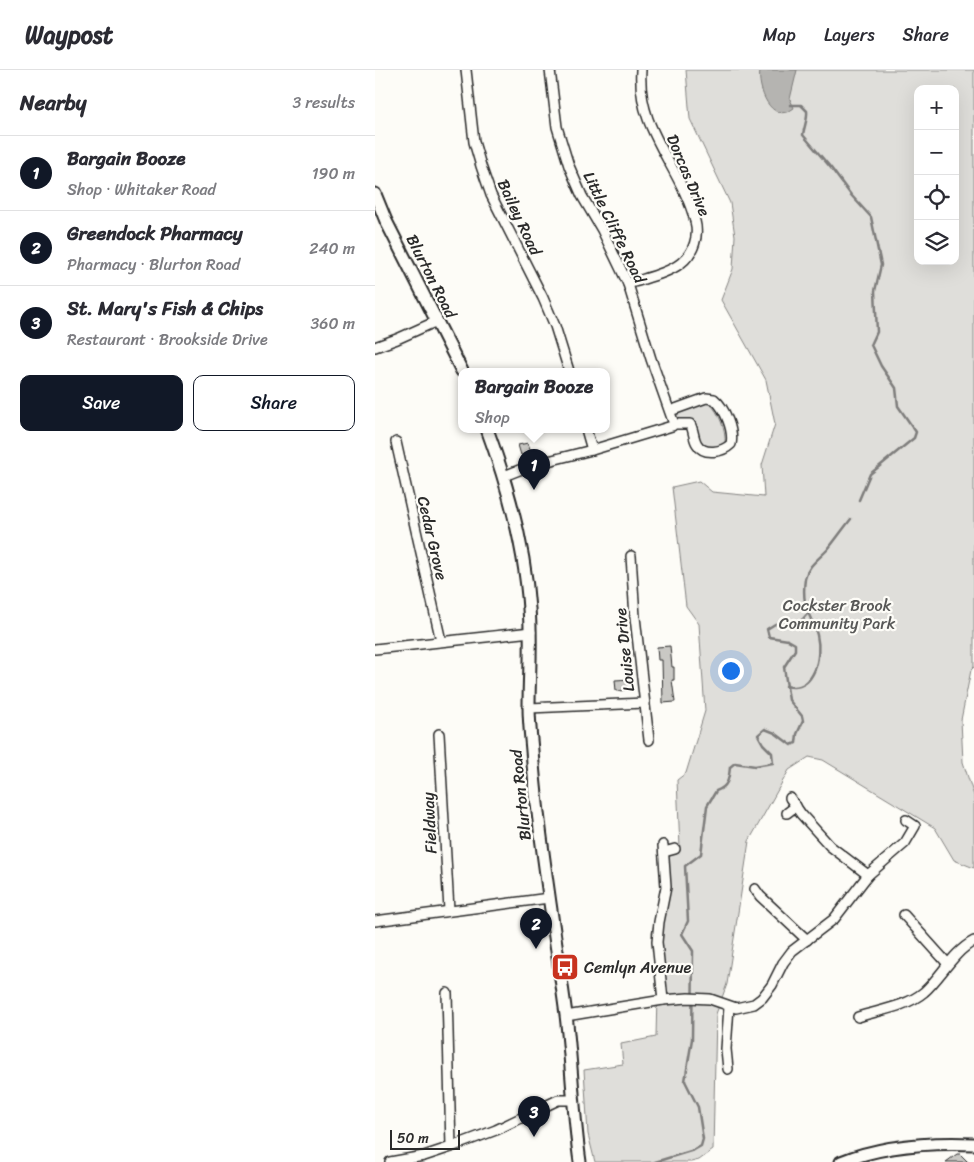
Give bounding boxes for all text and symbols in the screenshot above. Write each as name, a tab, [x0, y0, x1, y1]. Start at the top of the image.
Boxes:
text: Waypost	[25, 14, 113, 56]
text: Map	[763, 19, 796, 51]
text: Layers	[824, 19, 875, 51]
text: Share	[903, 19, 949, 51]
text: Nearby	[20, 84, 86, 122]
map controls	[914, 85, 959, 265]
button: +	[914, 85, 959, 130]
text: 3 results	[292, 88, 355, 117]
street label: Dorcas Drive	[658, 129, 719, 221]
button: −	[914, 130, 959, 175]
text: Bargain Booze	[67, 142, 185, 175]
text: 1	[33, 159, 39, 188]
text: 190 m	[312, 159, 355, 188]
street label: Little Cliffe Road	[575, 166, 655, 290]
street label: Bailey Road	[489, 174, 551, 262]
text: Shop · Whitaker Road	[67, 175, 216, 204]
button: locate	[914, 175, 959, 220]
text: Greendock Pharmacy	[67, 217, 243, 250]
button: layers	[914, 220, 959, 265]
street label: Blurton Road	[398, 229, 466, 325]
text: 2	[31, 234, 41, 263]
text: 240 m	[309, 234, 355, 263]
text: Pharmacy · Blurton Road	[67, 250, 240, 279]
text: St. Mary's Fish & Chips	[67, 292, 263, 325]
text: 3	[32, 309, 40, 338]
text: 360 m	[311, 309, 355, 338]
text: Restaurant · Brookside Drive	[67, 325, 268, 354]
popup	[458, 368, 610, 433]
text: Bargain Booze	[475, 370, 593, 403]
button: Save	[20, 375, 183, 431]
button: Share	[193, 375, 355, 431]
text: Shop	[475, 403, 510, 432]
pin: 1	[518, 449, 550, 490]
street label: Cedar Grove	[409, 493, 456, 583]
park label: Cockster Brook Community Park	[779, 591, 896, 638]
street label: Louise Drive	[606, 606, 643, 693]
your location	[718, 658, 744, 684]
street label: Blurton Road	[501, 746, 540, 842]
street label: Fieldway	[413, 791, 446, 855]
pin: 2	[520, 908, 552, 949]
bus stop icon: Cemlyn Avenue	[550, 952, 580, 982]
place label: Cemlyn Avenue	[584, 953, 691, 982]
pin: 3	[518, 1096, 550, 1137]
text: 50 m	[397, 1126, 429, 1151]
scale bar	[390, 1127, 460, 1150]

